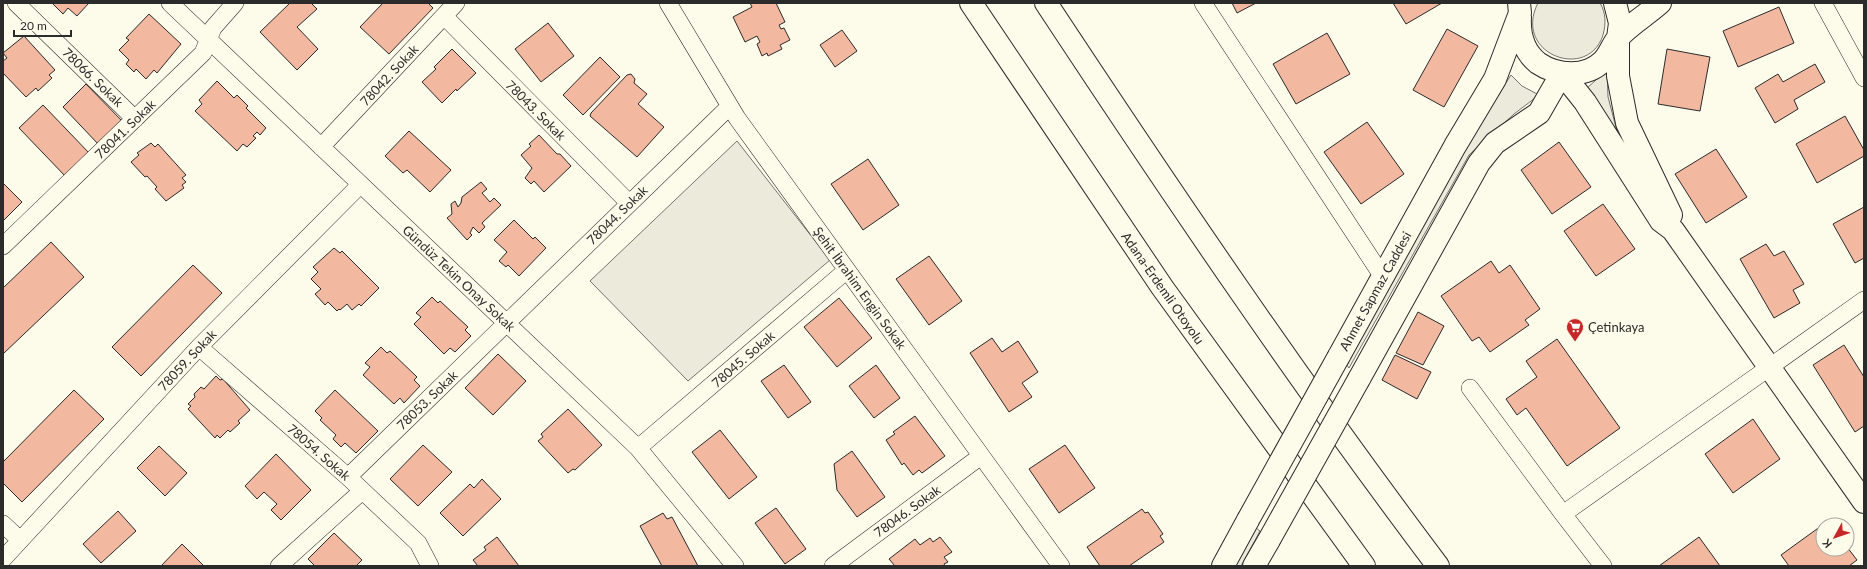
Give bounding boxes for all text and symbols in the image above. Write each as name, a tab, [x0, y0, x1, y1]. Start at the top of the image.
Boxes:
scale bar	[14, 12, 71, 38]
text: 20 m	[20, 18, 47, 33]
street label: 78042. Sokak	[356, 41, 422, 109]
street label: 78066. Sokak	[59, 44, 127, 110]
street label: 78043. Sokak	[503, 77, 570, 144]
street label: 78041. Sokak	[91, 96, 159, 162]
street label: 78044. Sokak	[583, 182, 651, 248]
street label: Gündüz Tekin Onay Sokak	[399, 222, 519, 335]
street label: Şehit İbrahim Engin Sokak	[810, 224, 910, 353]
street label: Adana-Erdemli Otoyolu	[1118, 229, 1208, 347]
street label: Ahmet Sapmaz Caddesi	[1336, 229, 1414, 353]
supermarket icon: Çetinkaya	[1565, 317, 1585, 342]
place label: Çetinkaya	[1588, 319, 1645, 335]
street label: 78059. Sokak	[154, 326, 220, 394]
street label: 78045. Sokak	[708, 327, 778, 391]
street label: 78053. Sokak	[393, 367, 461, 433]
street label: 78054. Sokak	[284, 420, 354, 484]
street label: 78046. Sokak	[871, 481, 944, 540]
north arrow	[1815, 517, 1855, 557]
text: K	[1819, 536, 1834, 551]

